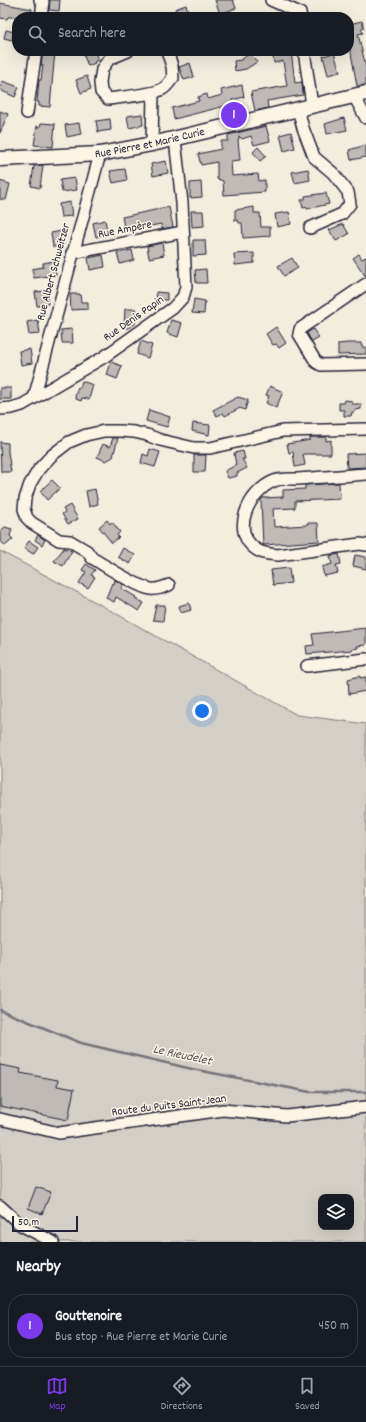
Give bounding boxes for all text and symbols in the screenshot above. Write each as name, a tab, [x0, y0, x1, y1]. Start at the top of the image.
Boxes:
search box	[12, 12, 354, 56]
icon: search	[26, 23, 48, 45]
text: Search here	[58, 23, 126, 45]
pin: 1	[221, 100, 247, 130]
street label: Rue Pierre et Marie Curie	[95, 123, 206, 163]
street label: Rue Ampère	[97, 216, 153, 244]
street label: Rue Albert Schweitzer	[33, 221, 75, 323]
street label: Rue Denis Papin	[100, 292, 168, 346]
your location	[192, 701, 212, 721]
water label: Le Rieudelet	[151, 1041, 214, 1072]
street label: Route du Puits Saint-Jean	[111, 1090, 228, 1121]
map controls	[318, 1194, 354, 1230]
button: layers	[318, 1194, 354, 1230]
scale bar	[12, 1214, 78, 1233]
text: 50 m	[18, 1215, 39, 1231]
text: Nearby	[16, 1256, 60, 1280]
text: Gouttenoire	[55, 1306, 122, 1328]
text: 1	[29, 1317, 31, 1336]
text: 450 m	[319, 1317, 349, 1336]
text: Bus stop · Rue Pierre et Marie Curie	[55, 1328, 227, 1347]
tab: Map	[46, 1375, 68, 1415]
tab: Directions	[161, 1375, 203, 1415]
tab: Saved	[295, 1375, 320, 1415]

